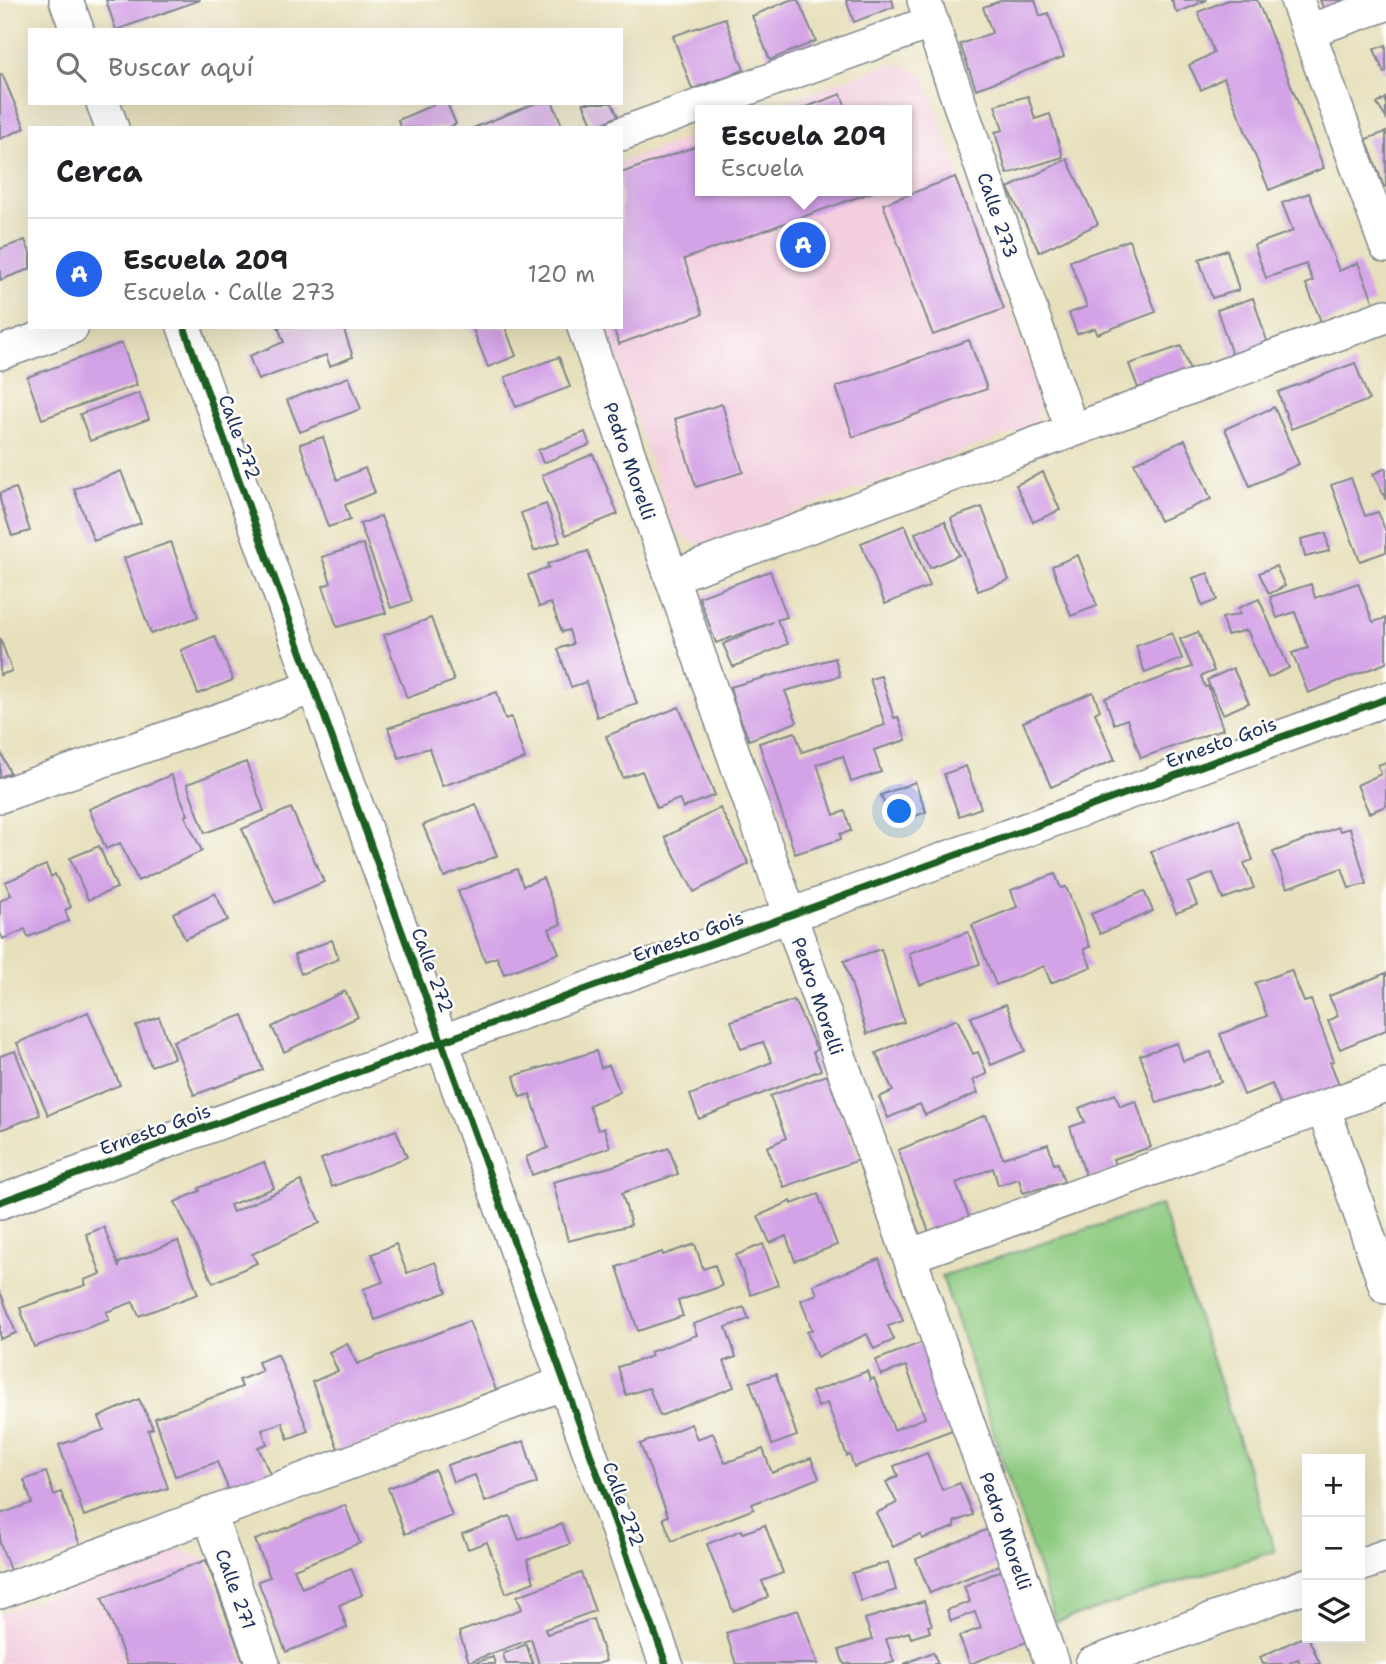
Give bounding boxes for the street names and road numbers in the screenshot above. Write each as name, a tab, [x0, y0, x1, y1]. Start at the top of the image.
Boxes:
street label: Calle 273	[971, 169, 1024, 261]
street label: Calle 272	[213, 391, 266, 483]
street label: Pedro Morelli	[598, 399, 661, 523]
street label: Ernesto Gois	[1162, 711, 1280, 774]
street label: Ernesto Gois	[629, 905, 747, 968]
street label: Calle 272	[406, 924, 459, 1016]
street label: Pedro Morelli	[786, 934, 849, 1058]
street label: Ernesto Gois	[96, 1098, 214, 1161]
street label: Calle 272	[597, 1458, 650, 1550]
street label: Pedro Morelli	[974, 1469, 1037, 1593]
street label: Calle 271	[209, 1546, 262, 1633]

